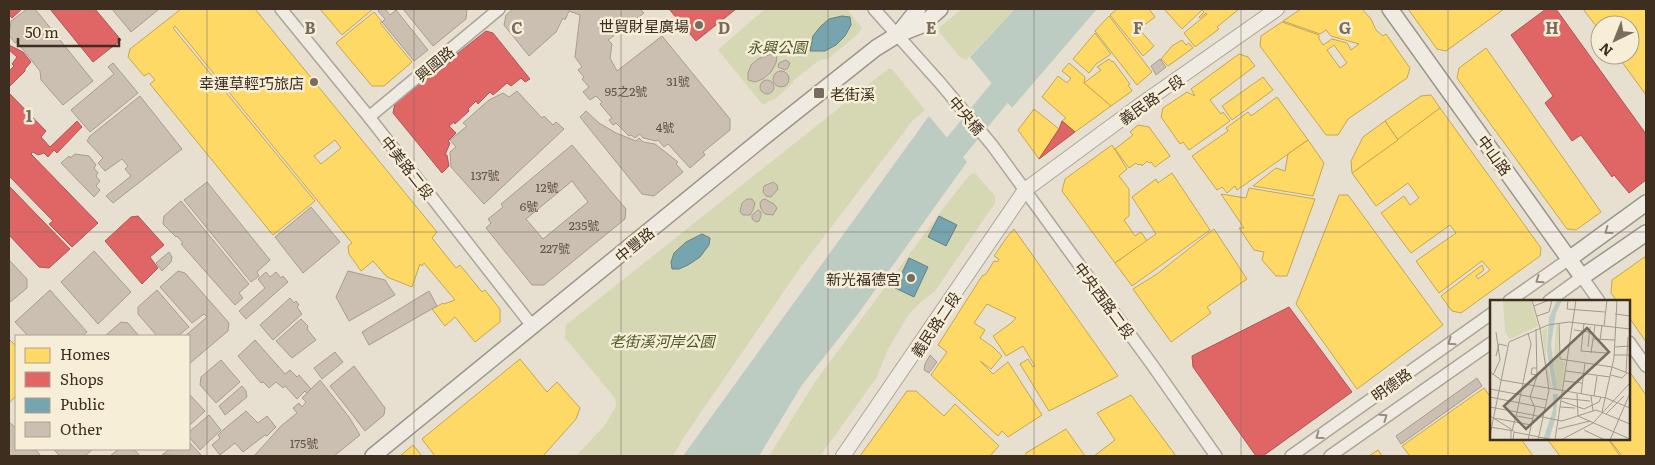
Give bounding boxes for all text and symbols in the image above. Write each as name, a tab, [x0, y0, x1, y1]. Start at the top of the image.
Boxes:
place label: 世貿財星廣場	[599, 14, 689, 37]
scale bar	[18, 15, 119, 47]
text: B	[304, 15, 316, 39]
text: C	[511, 15, 523, 39]
text: D	[718, 15, 730, 39]
text: E	[926, 15, 937, 39]
text: F	[1133, 15, 1143, 39]
text: G	[1339, 15, 1351, 39]
text: H	[1545, 15, 1559, 39]
north arrow	[1590, 15, 1640, 65]
marker: 世貿財星廣場	[693, 19, 705, 31]
text: 50 m	[25, 20, 59, 43]
park label: 永興公園	[747, 35, 809, 58]
text: N	[1594, 39, 1617, 62]
street label: 興國路	[409, 40, 459, 86]
street label: 義民路一段	[1114, 68, 1188, 130]
place label: 幸運草輕巧旅店	[199, 71, 304, 94]
house number: 31號	[666, 72, 690, 90]
marker: 幸運草輕巧旅店	[308, 76, 320, 88]
house number: 95之2號	[605, 82, 647, 100]
place label: 老街溪	[830, 82, 875, 105]
marker: 老街溪	[812, 86, 826, 100]
street label: 中央橋	[944, 90, 990, 140]
text: 1	[26, 103, 33, 127]
house number: 4號	[656, 118, 674, 136]
street label: 中美路二段	[376, 130, 440, 204]
street label: 中山路	[1472, 130, 1518, 180]
house number: 137號	[470, 166, 500, 184]
house number: 12號	[536, 178, 558, 196]
house number: 6號	[520, 197, 538, 215]
house number: 235號	[569, 216, 599, 234]
street label: 中豐路	[609, 221, 659, 267]
one-way arrow	[1604, 225, 1614, 234]
house number: 227號	[540, 239, 570, 257]
street label: 中央西路二段	[1069, 257, 1141, 343]
place label: 新光福德宮	[826, 267, 901, 290]
marker: 新光福德宮	[905, 272, 917, 284]
one-way arrow	[1535, 274, 1545, 283]
street label: 義民路二段	[904, 286, 966, 362]
inset map	[1490, 300, 1630, 440]
park label: 老街溪河岸公園	[609, 329, 716, 352]
legend	[15, 335, 190, 450]
one-way arrow	[1447, 336, 1457, 345]
text: Homes	[60, 342, 110, 365]
street label: 明德路	[1366, 362, 1416, 406]
text: Shops	[60, 367, 103, 390]
text: Public	[60, 392, 105, 415]
one-way arrow	[1378, 414, 1388, 423]
text: Other	[60, 417, 102, 440]
one-way arrow	[1315, 430, 1325, 439]
house number: 175號	[290, 434, 318, 452]

